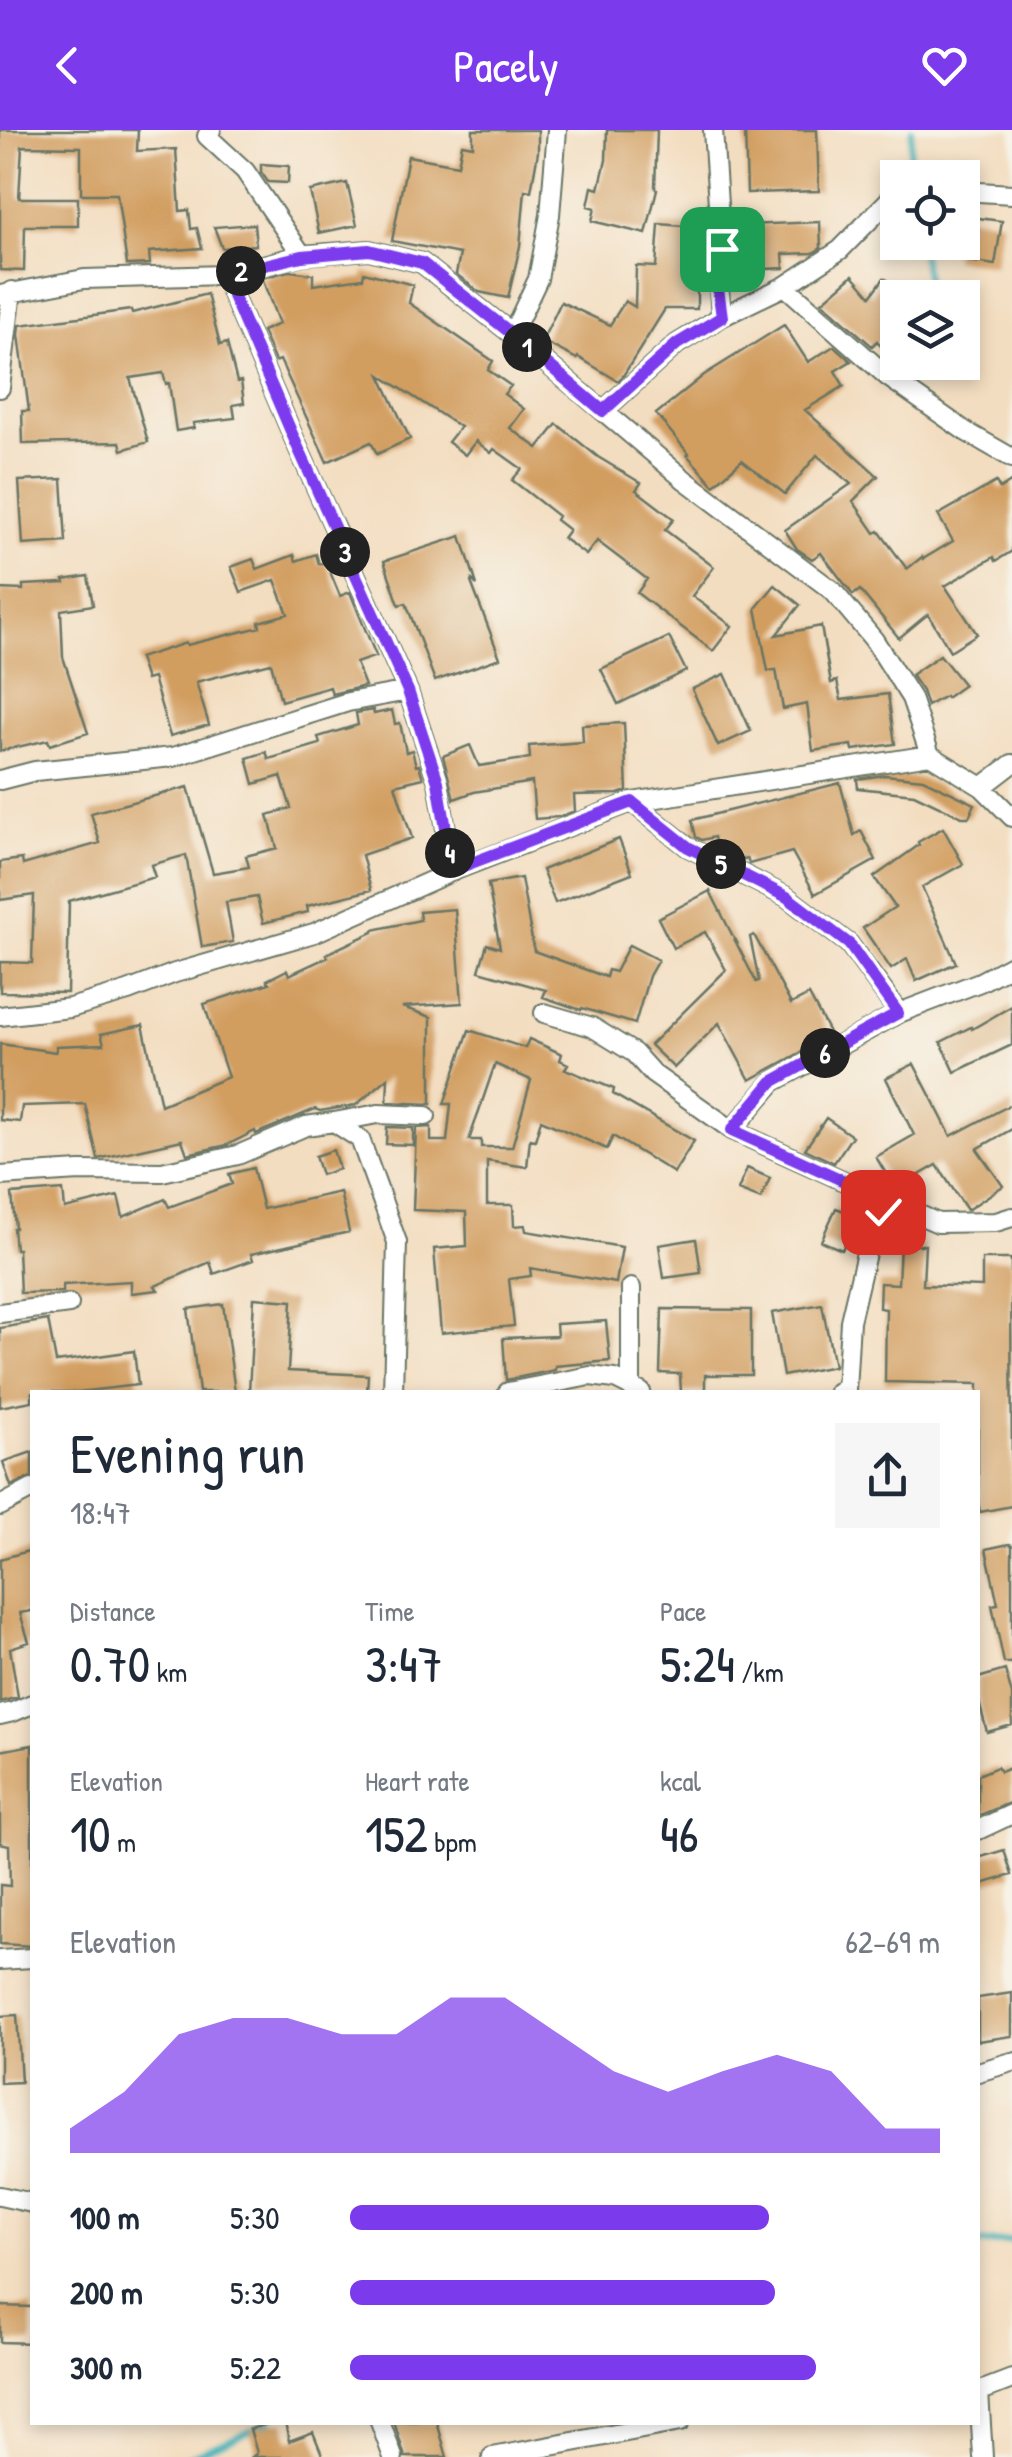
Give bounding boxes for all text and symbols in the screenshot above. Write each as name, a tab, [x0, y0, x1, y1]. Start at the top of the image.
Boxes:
text: Pacely	[453, 35, 559, 96]
icon: back	[40, 38, 95, 93]
icon: heart	[917, 38, 972, 93]
map controls	[880, 160, 980, 380]
button: locate	[880, 160, 980, 260]
pin	[680, 207, 765, 292]
icon: arrive	[695, 222, 750, 277]
pin: 2	[216, 246, 266, 296]
text: 2	[234, 252, 248, 290]
button: layers	[880, 280, 980, 380]
pin: 1	[502, 322, 552, 372]
text: 1	[522, 328, 532, 366]
pin: 3	[320, 527, 370, 577]
text: 3	[339, 533, 351, 571]
pin: 4	[425, 828, 475, 878]
text: 4	[445, 834, 455, 872]
pin: 5	[696, 839, 746, 889]
text: 5	[715, 845, 727, 883]
pin: 6	[800, 1028, 850, 1078]
text: 6	[819, 1034, 831, 1072]
pin	[841, 1170, 926, 1255]
icon: check	[856, 1185, 911, 1240]
text: Evening run	[70, 1416, 305, 1490]
button: share	[835, 1423, 940, 1528]
text: 18:47	[70, 1491, 131, 1534]
text: Distance	[70, 1592, 156, 1630]
text: Time	[365, 1592, 415, 1630]
text: Pace	[660, 1592, 706, 1630]
text: 0.70	[70, 1630, 150, 1698]
text: 3:47	[365, 1630, 443, 1698]
text: 5:24	[660, 1630, 735, 1698]
text: km	[150, 1653, 187, 1691]
text: /km	[735, 1653, 784, 1691]
text: Elevation	[70, 1762, 163, 1800]
text: Heart rate	[365, 1762, 470, 1800]
text: kcal	[660, 1762, 701, 1800]
text: 10	[70, 1800, 111, 1868]
text: 152	[365, 1800, 428, 1868]
text: 46	[660, 1800, 699, 1868]
text: m	[111, 1823, 136, 1861]
text: bpm	[428, 1823, 477, 1861]
text: Elevation	[70, 1920, 176, 1963]
text: 62–69 m	[845, 1920, 940, 1963]
text: 100 m	[70, 2196, 139, 2239]
text: 5:30	[230, 2196, 280, 2239]
text: 200 m	[70, 2271, 143, 2314]
text: 5:30	[230, 2271, 280, 2314]
text: 300 m	[70, 2346, 142, 2389]
text: 5:22	[230, 2346, 281, 2389]

